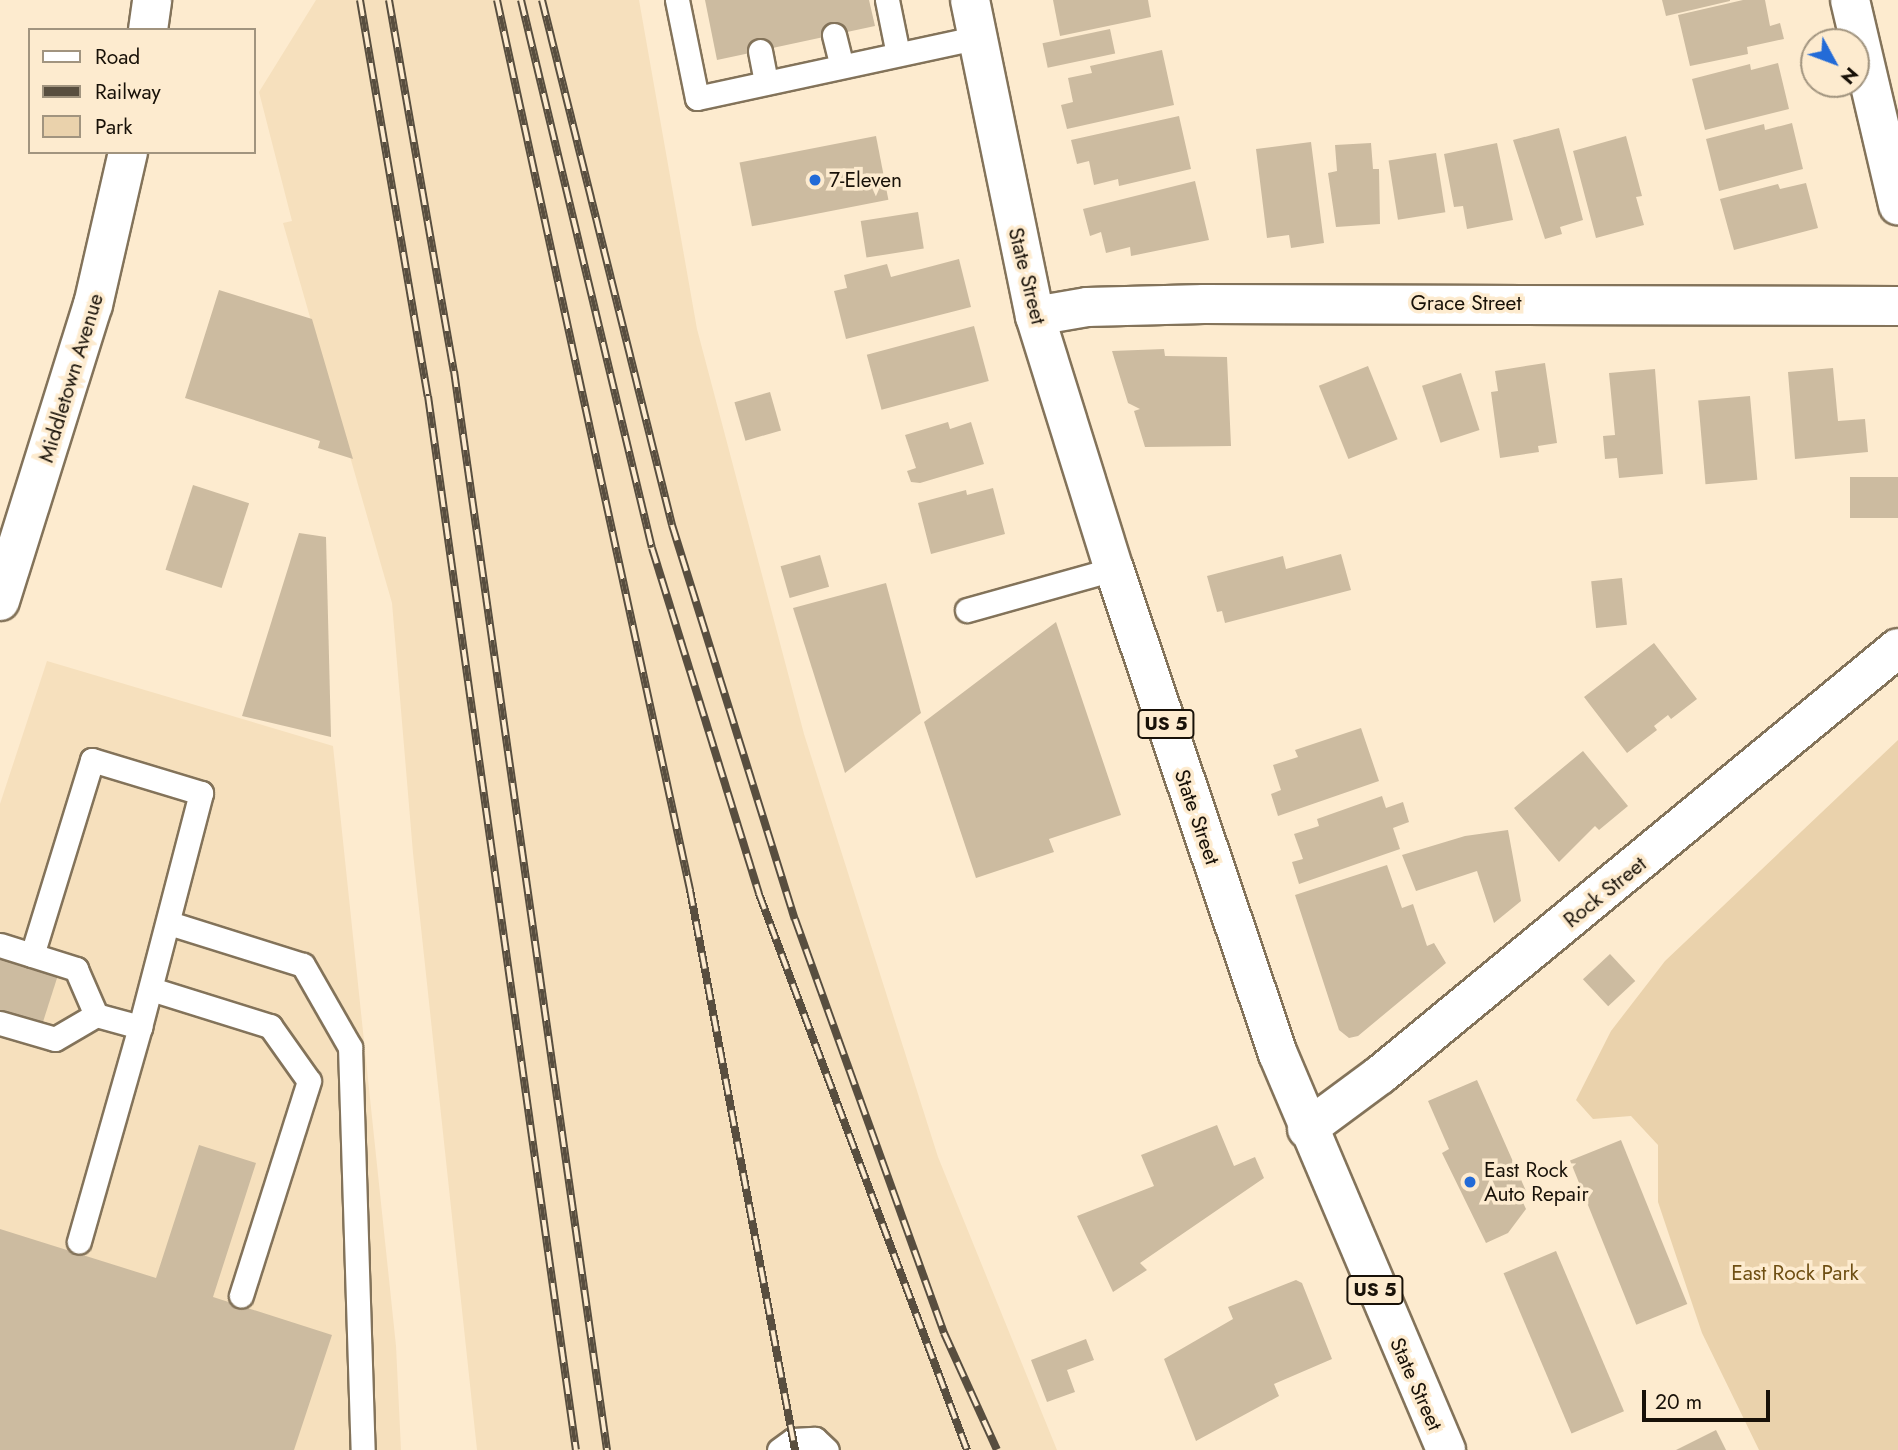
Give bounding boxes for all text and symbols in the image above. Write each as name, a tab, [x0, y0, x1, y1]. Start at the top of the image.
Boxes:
legend	[28, 28, 256, 154]
north arrow	[1800, 28, 1870, 98]
text: Road	[95, 42, 140, 72]
text: N	[1835, 61, 1865, 90]
text: Railway	[95, 77, 161, 107]
text: Park	[95, 112, 132, 142]
place label: 7-Eleven	[829, 167, 902, 193]
marker: 7-Eleven	[807, 172, 823, 188]
street label: State Street	[1003, 225, 1051, 327]
street label: Grace Street	[1411, 290, 1521, 316]
street label: Middletown Avenue	[33, 291, 109, 465]
road number: US 5	[1136, 708, 1196, 740]
street label: State Street	[1169, 766, 1225, 868]
street label: Rock Street	[1559, 851, 1651, 933]
place label: East Rock Auto Repair	[1484, 1157, 1589, 1207]
marker: East Rock Auto Repair	[1462, 1174, 1478, 1190]
park label: East Rock Park	[1731, 1260, 1859, 1286]
road number: US 5	[1345, 1274, 1405, 1306]
street label: State Street	[1384, 1334, 1448, 1434]
scale bar	[1646, 1376, 1774, 1420]
text: 20 m	[1655, 1387, 1702, 1417]

